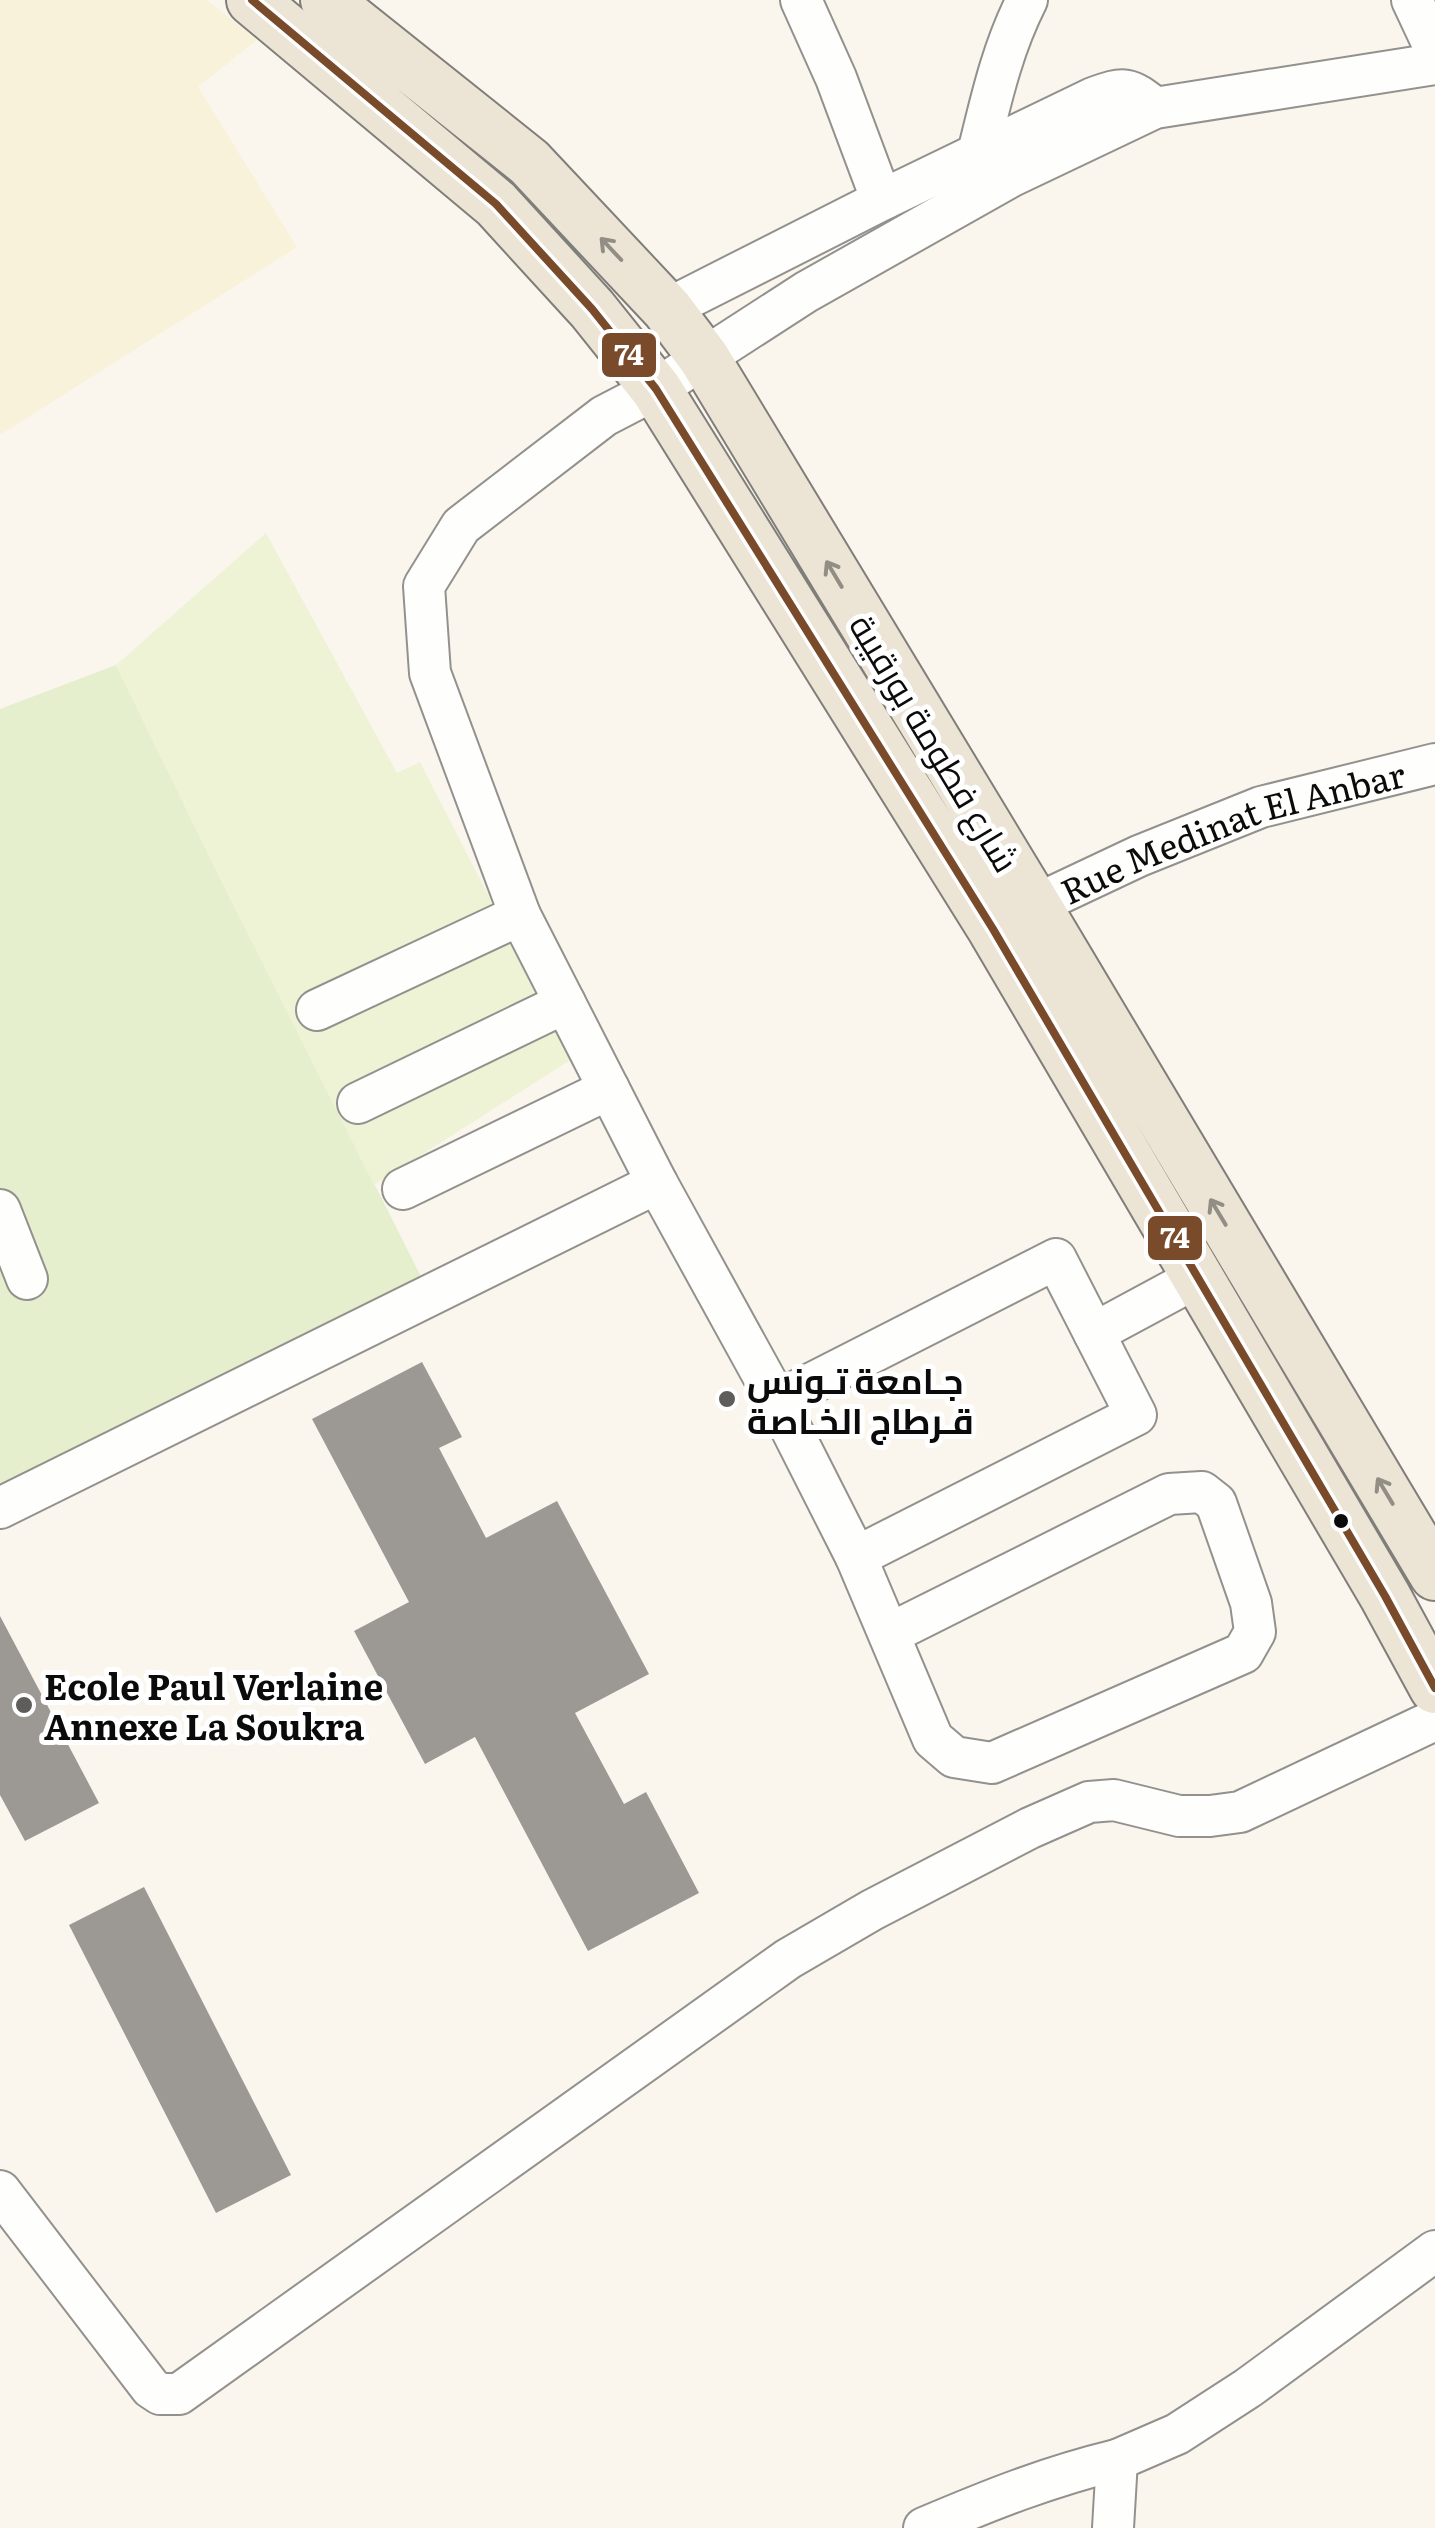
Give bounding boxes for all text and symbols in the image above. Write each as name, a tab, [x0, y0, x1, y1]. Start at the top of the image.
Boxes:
one-way arrow	[599, 238, 623, 262]
line badge: 74	[600, 331, 658, 379]
text: 74	[614, 332, 644, 374]
one-way arrow	[824, 560, 844, 589]
street label: شارع فطومة بورقيبة	[838, 603, 1034, 881]
street label: Rue Medinat El Anbar	[1051, 746, 1411, 916]
one-way arrow	[1208, 1198, 1228, 1227]
line badge: 74	[1146, 1214, 1204, 1262]
text: 74	[1160, 1215, 1190, 1257]
place label: جـامعة تـونس قـرطاج الخـاصة	[747, 1353, 974, 1446]
marker: جـامعة تـونس قـرطاج الخـاصة	[716, 1388, 738, 1410]
one-way arrow	[1375, 1477, 1395, 1506]
unlabelled marker	[1331, 1511, 1351, 1531]
place label: Ecole Paul Verlaine Annexe La Soukra	[44, 1659, 383, 1751]
marker: Ecole Paul Verlaine Annexe La Soukra	[13, 1694, 35, 1716]

